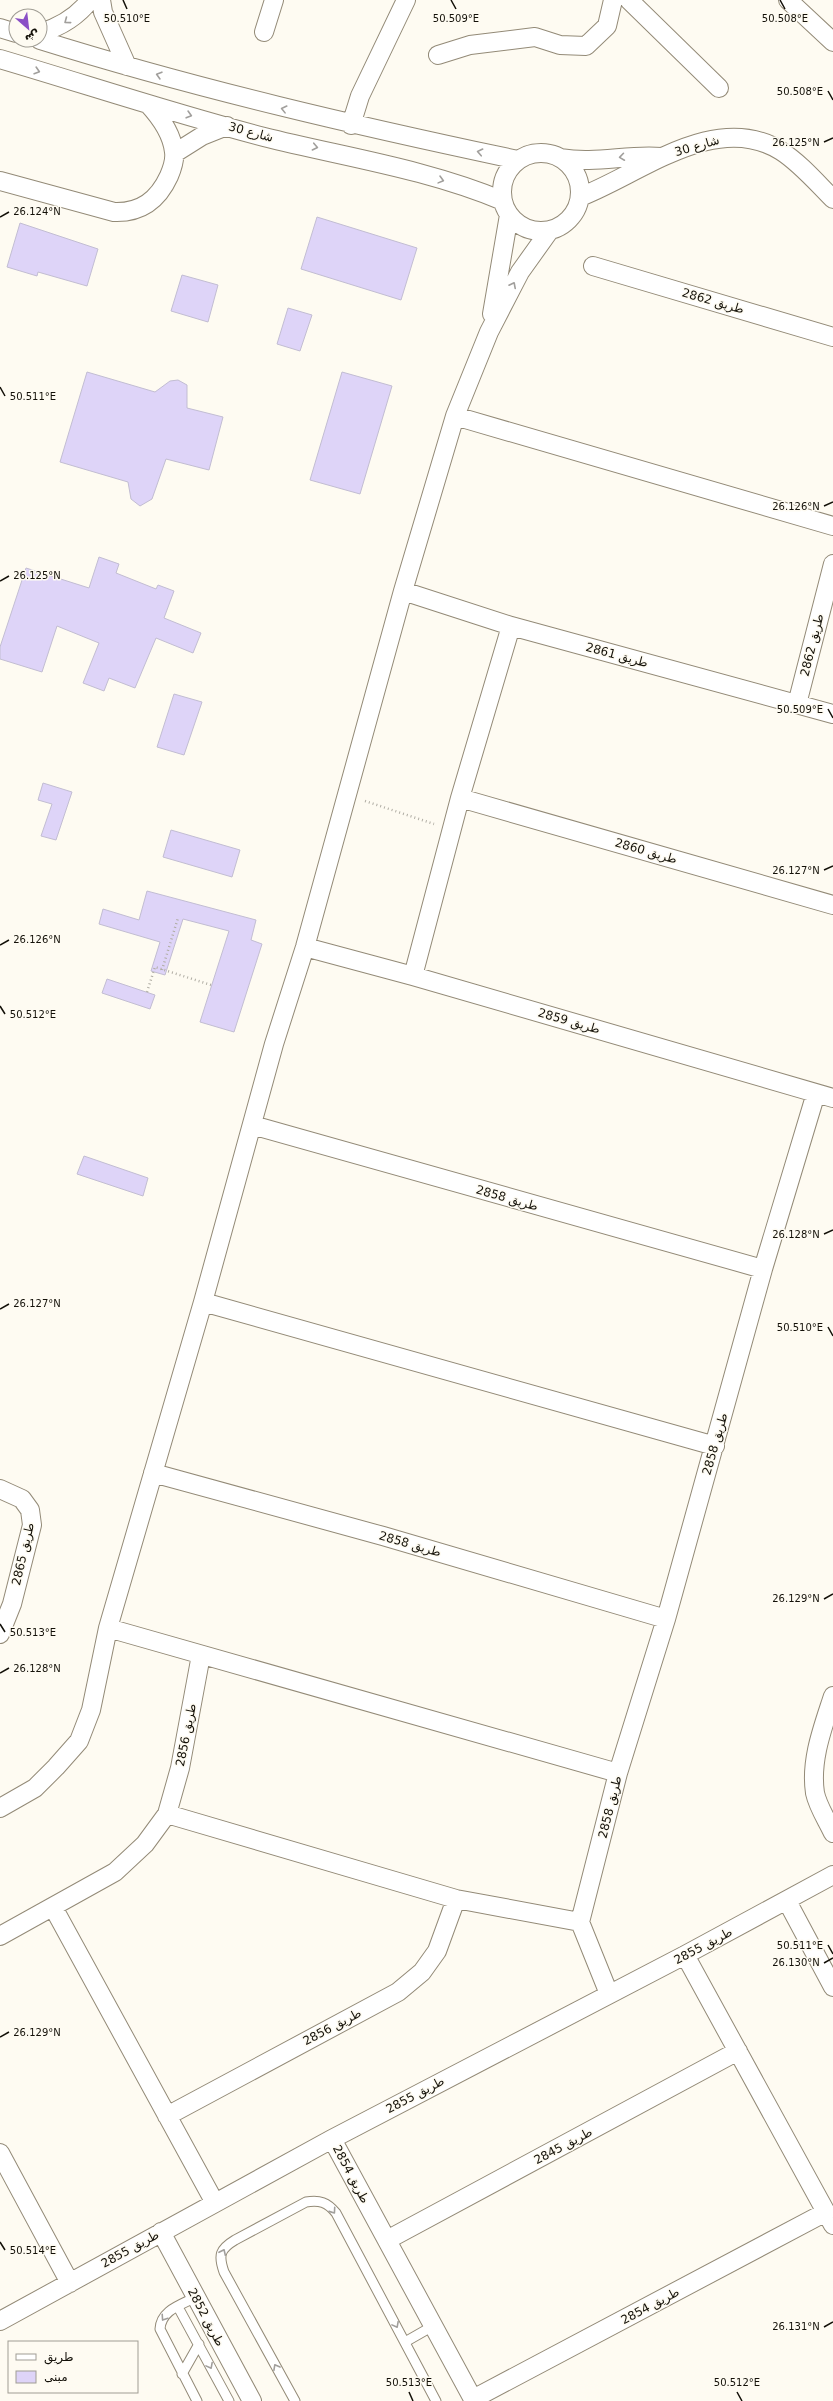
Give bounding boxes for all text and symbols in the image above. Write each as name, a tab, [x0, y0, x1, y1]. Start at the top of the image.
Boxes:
north arrow	[8, 8, 48, 48]
text: 50.510°E	[104, 13, 150, 24]
text: 50.509°E	[433, 13, 479, 24]
text: 50.508°E	[762, 13, 808, 24]
one-way arrow	[65, 16, 72, 23]
text: ش	[23, 27, 42, 46]
one-way arrow	[34, 66, 41, 75]
one-way arrow	[156, 71, 163, 80]
text: 50.508°E	[777, 86, 823, 97]
one-way arrow	[281, 105, 288, 113]
one-way arrow	[185, 110, 192, 119]
street label: شارع 30	[227, 119, 275, 146]
street label: شارع 30	[673, 133, 721, 160]
text: 26.125°N	[772, 137, 820, 148]
one-way arrow	[312, 143, 318, 151]
one-way arrow	[477, 148, 483, 156]
one-way arrow	[619, 152, 625, 161]
one-way arrow	[437, 175, 444, 184]
text: 26.124°N	[13, 206, 61, 217]
one-way arrow	[508, 282, 516, 289]
street label: طريق 2862	[680, 285, 746, 317]
text: 50.511°E	[10, 391, 56, 402]
text: 26.126°N	[772, 501, 820, 512]
text: 26.125°N	[13, 570, 61, 581]
street label: طريق 2862	[797, 612, 827, 678]
street label: طريق 2861	[584, 640, 650, 671]
text: 50.509°E	[777, 704, 823, 715]
street label: طريق 2860	[613, 835, 679, 867]
text: 26.127°N	[772, 865, 820, 876]
text: 26.126°N	[13, 934, 61, 945]
street label: طريق 2859	[536, 1005, 602, 1037]
text: 50.512°E	[10, 1009, 56, 1020]
street label: طريق 2858	[474, 1182, 540, 1214]
text: 26.128°N	[772, 1229, 820, 1240]
text: 26.127°N	[13, 1298, 61, 1309]
text: 50.510°E	[777, 1322, 823, 1333]
street label: طريق 2858	[699, 1411, 731, 1477]
street label: طريق 2865	[9, 1521, 38, 1587]
street label: طريق 2858	[377, 1528, 443, 1560]
text: 26.129°N	[772, 1593, 820, 1604]
text: 50.513°E	[10, 1627, 56, 1638]
text: 26.128°N	[13, 1663, 61, 1674]
street label: طريق 2856	[173, 1702, 200, 1768]
street label: طريق 2858	[595, 1774, 625, 1840]
street label: طريق 2855	[672, 1925, 735, 1968]
text: 50.511°E	[777, 1940, 823, 1951]
text: 26.130°N	[772, 1957, 820, 1968]
street label: طريق 2856	[301, 2006, 364, 2049]
text: 26.129°N	[13, 2027, 61, 2038]
street label: طريق 2855	[384, 2074, 447, 2117]
street label: طريق 2845	[532, 2125, 595, 2168]
street label: طريق 2854	[329, 2143, 372, 2206]
one-way arrow	[328, 2207, 336, 2214]
street label: طريق 2855	[99, 2227, 162, 2271]
text: 50.514°E	[10, 2245, 56, 2256]
one-way arrow	[218, 2249, 226, 2256]
street label: طريق 2854	[619, 2285, 682, 2328]
street label: طريق 2852	[184, 2286, 227, 2349]
one-way arrow	[161, 2314, 169, 2321]
one-way arrow	[391, 2321, 399, 2328]
text: 26.131°N	[772, 2321, 820, 2332]
legend	[8, 2341, 138, 2393]
text: طريق	[44, 2350, 74, 2365]
one-way arrow	[206, 2361, 213, 2369]
one-way arrow	[273, 2364, 281, 2371]
text: مبنى	[44, 2370, 68, 2384]
text: 50.513°E	[386, 2377, 432, 2388]
text: 50.512°E	[714, 2377, 760, 2388]

